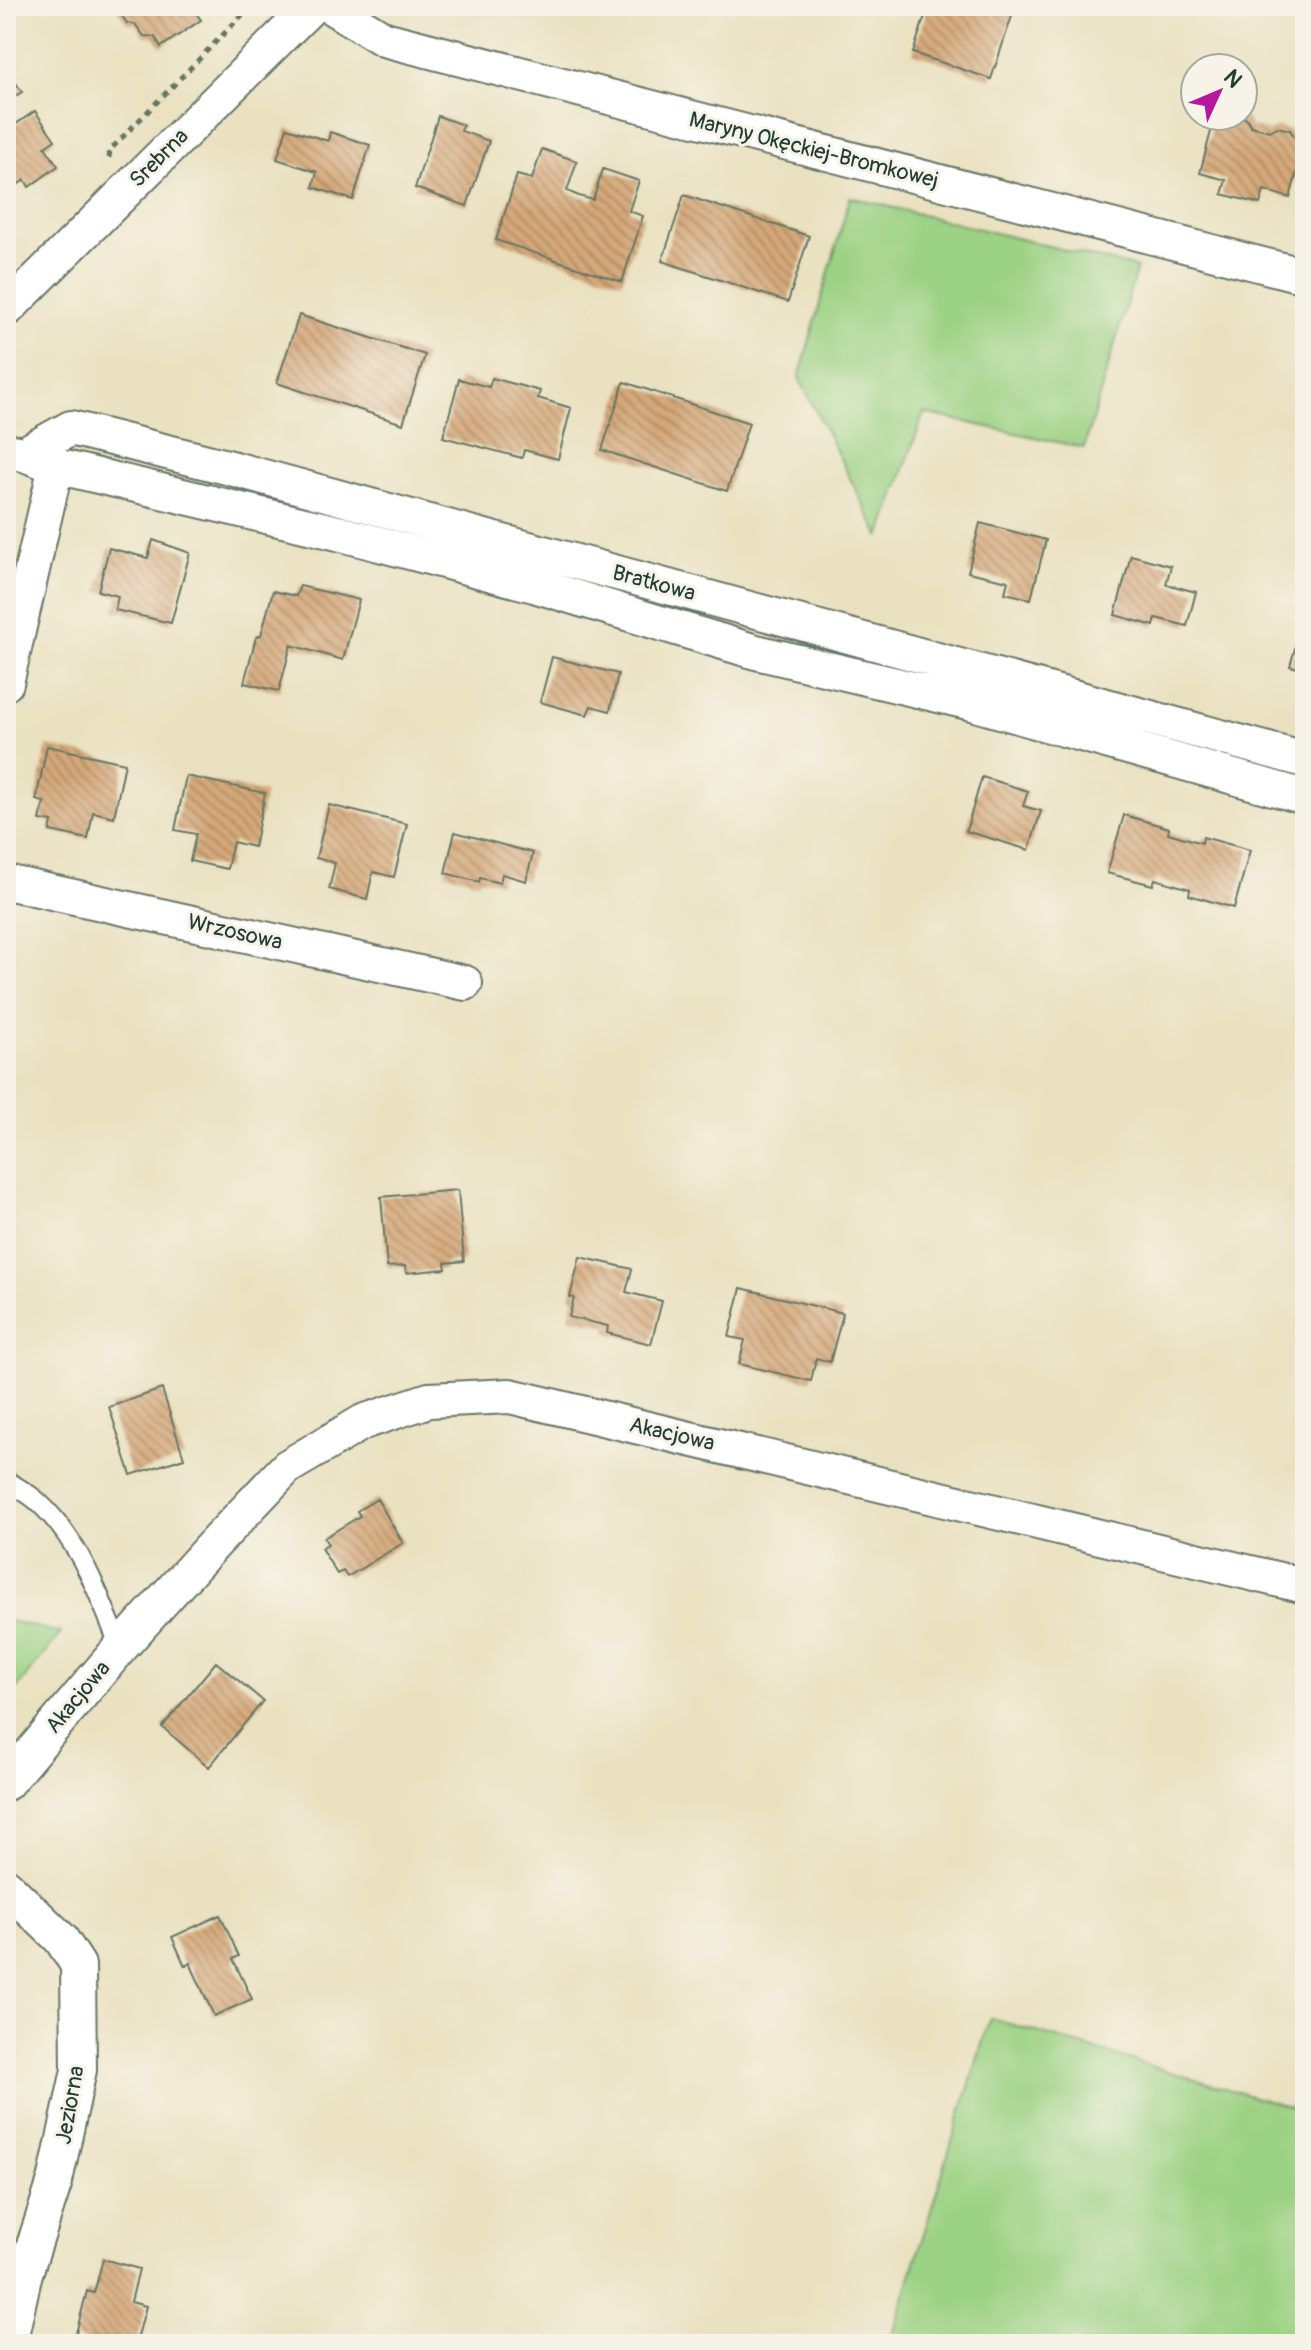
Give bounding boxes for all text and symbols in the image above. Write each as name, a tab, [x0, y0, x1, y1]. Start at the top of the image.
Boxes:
north arrow	[1179, 52, 1259, 132]
text: N	[1217, 64, 1248, 94]
street label: Maryny Okęckiej-Bromkowej	[686, 105, 942, 195]
street label: Srebrna	[123, 122, 195, 194]
street label: Bratkowa	[610, 559, 698, 607]
street label: Wrzosowa	[185, 908, 285, 956]
street label: Akacjowa	[627, 1411, 717, 1457]
street label: Akacjowa	[39, 1655, 117, 1739]
street label: Jeziorna	[49, 2064, 91, 2146]

